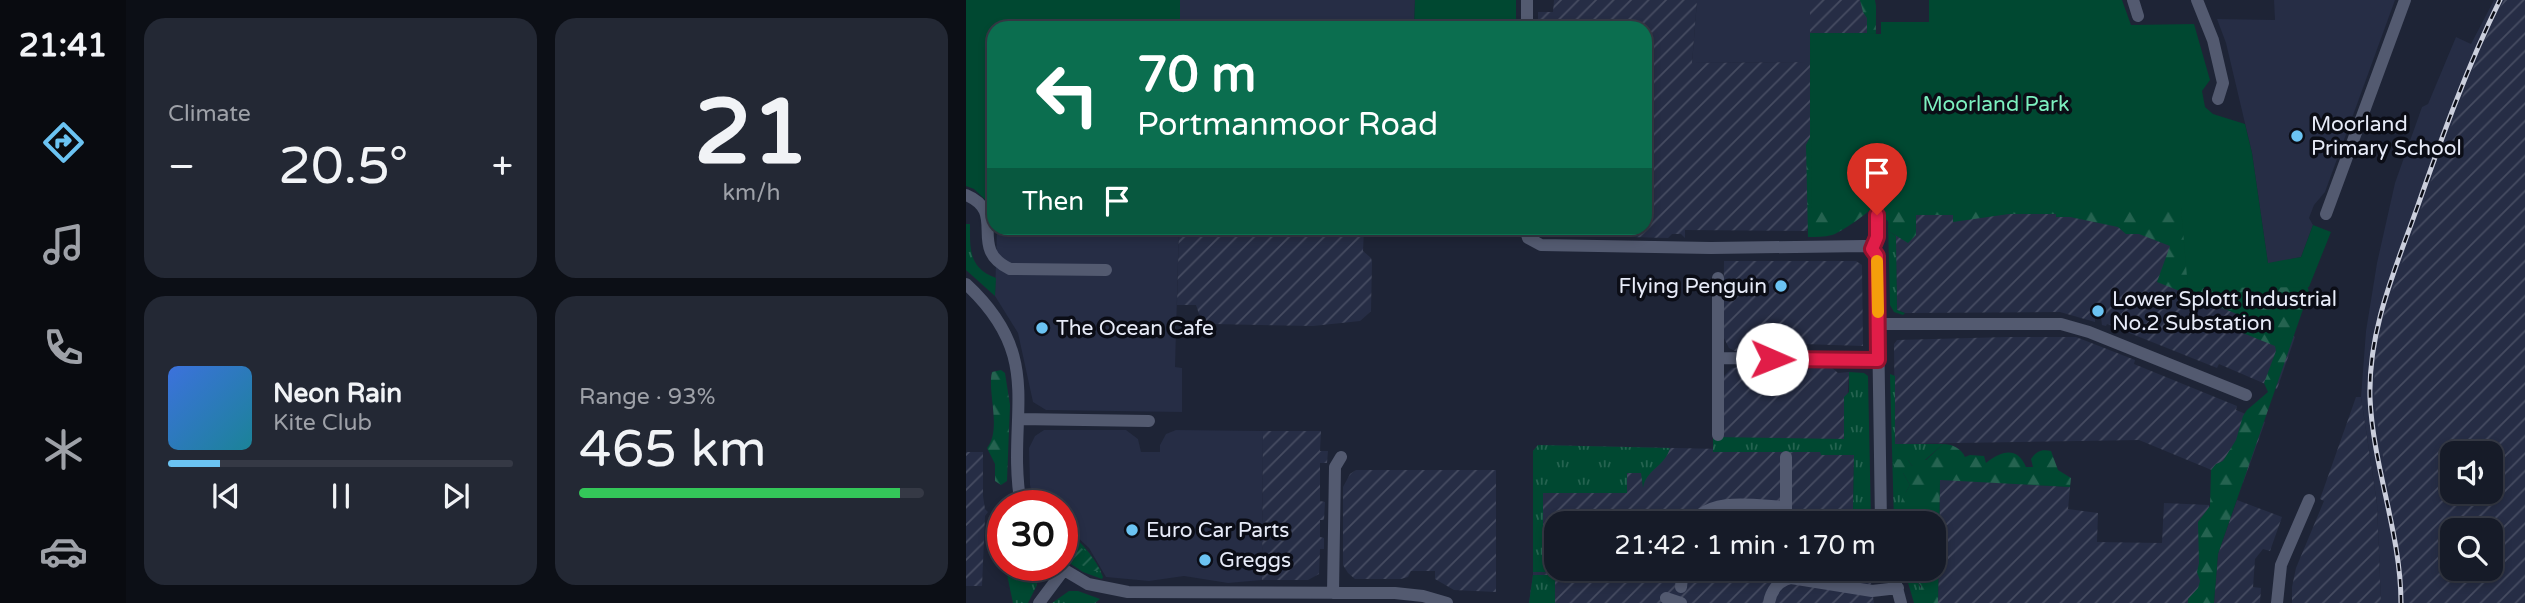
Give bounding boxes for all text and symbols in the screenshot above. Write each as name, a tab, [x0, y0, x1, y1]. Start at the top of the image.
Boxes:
text: 21:41	[19, 27, 107, 65]
text: 70 m	[1137, 46, 1256, 105]
icon: left	[1022, 49, 1113, 140]
text: 21	[694, 78, 809, 188]
park label: Moorland Park	[1923, 92, 2069, 117]
text: Climate	[168, 100, 251, 128]
text: Portmanmoor Road	[1137, 106, 1438, 144]
place label: Moorland Primary School	[2311, 112, 2462, 161]
icon: directions	[39, 118, 88, 167]
marker: Moorland Primary School	[2289, 128, 2305, 144]
text: 20.5°	[278, 135, 408, 198]
pin	[1847, 143, 1907, 215]
text: −	[168, 144, 195, 190]
text: +	[492, 144, 513, 190]
icon: arrive	[1858, 154, 1896, 192]
text: km/h	[723, 179, 780, 207]
icon: arrive	[1098, 182, 1136, 220]
text: Then	[1022, 186, 1084, 217]
icon: music	[39, 220, 88, 269]
place label: Flying Penguin	[1619, 274, 1767, 299]
marker: Flying Penguin	[1773, 278, 1789, 294]
place label: Lower Splott Industrial No.2 Substation	[2112, 287, 2337, 336]
marker: Lower Splott Industrial No.2 Substation	[2090, 303, 2106, 319]
place label: The Ocean Cafe	[1056, 316, 1214, 341]
marker: The Ocean Cafe	[1034, 320, 1050, 336]
position arrow	[1735, 322, 1809, 396]
icon: phone	[39, 323, 88, 372]
text: Neon Rain	[273, 378, 402, 409]
text: Range · 93%	[579, 383, 715, 411]
text: Kite Club	[273, 409, 372, 437]
text: 465 km	[579, 418, 767, 481]
icon: climate	[39, 425, 88, 474]
map controls	[2440, 441, 2503, 581]
button: sound	[2440, 441, 2503, 504]
icon: previous	[207, 477, 245, 515]
icon: pause	[322, 477, 360, 515]
icon: next	[437, 477, 475, 515]
speed limit sign: 30	[987, 490, 1078, 581]
place label: Euro Car Parts	[1146, 518, 1289, 543]
button: search	[2440, 518, 2503, 581]
marker: Euro Car Parts	[1124, 522, 1140, 538]
icon: car	[39, 527, 88, 576]
text: 21:42 · 1 min · 170 m	[1614, 530, 1876, 561]
place label: Greggs	[1219, 548, 1291, 573]
marker: Greggs	[1197, 552, 1213, 568]

